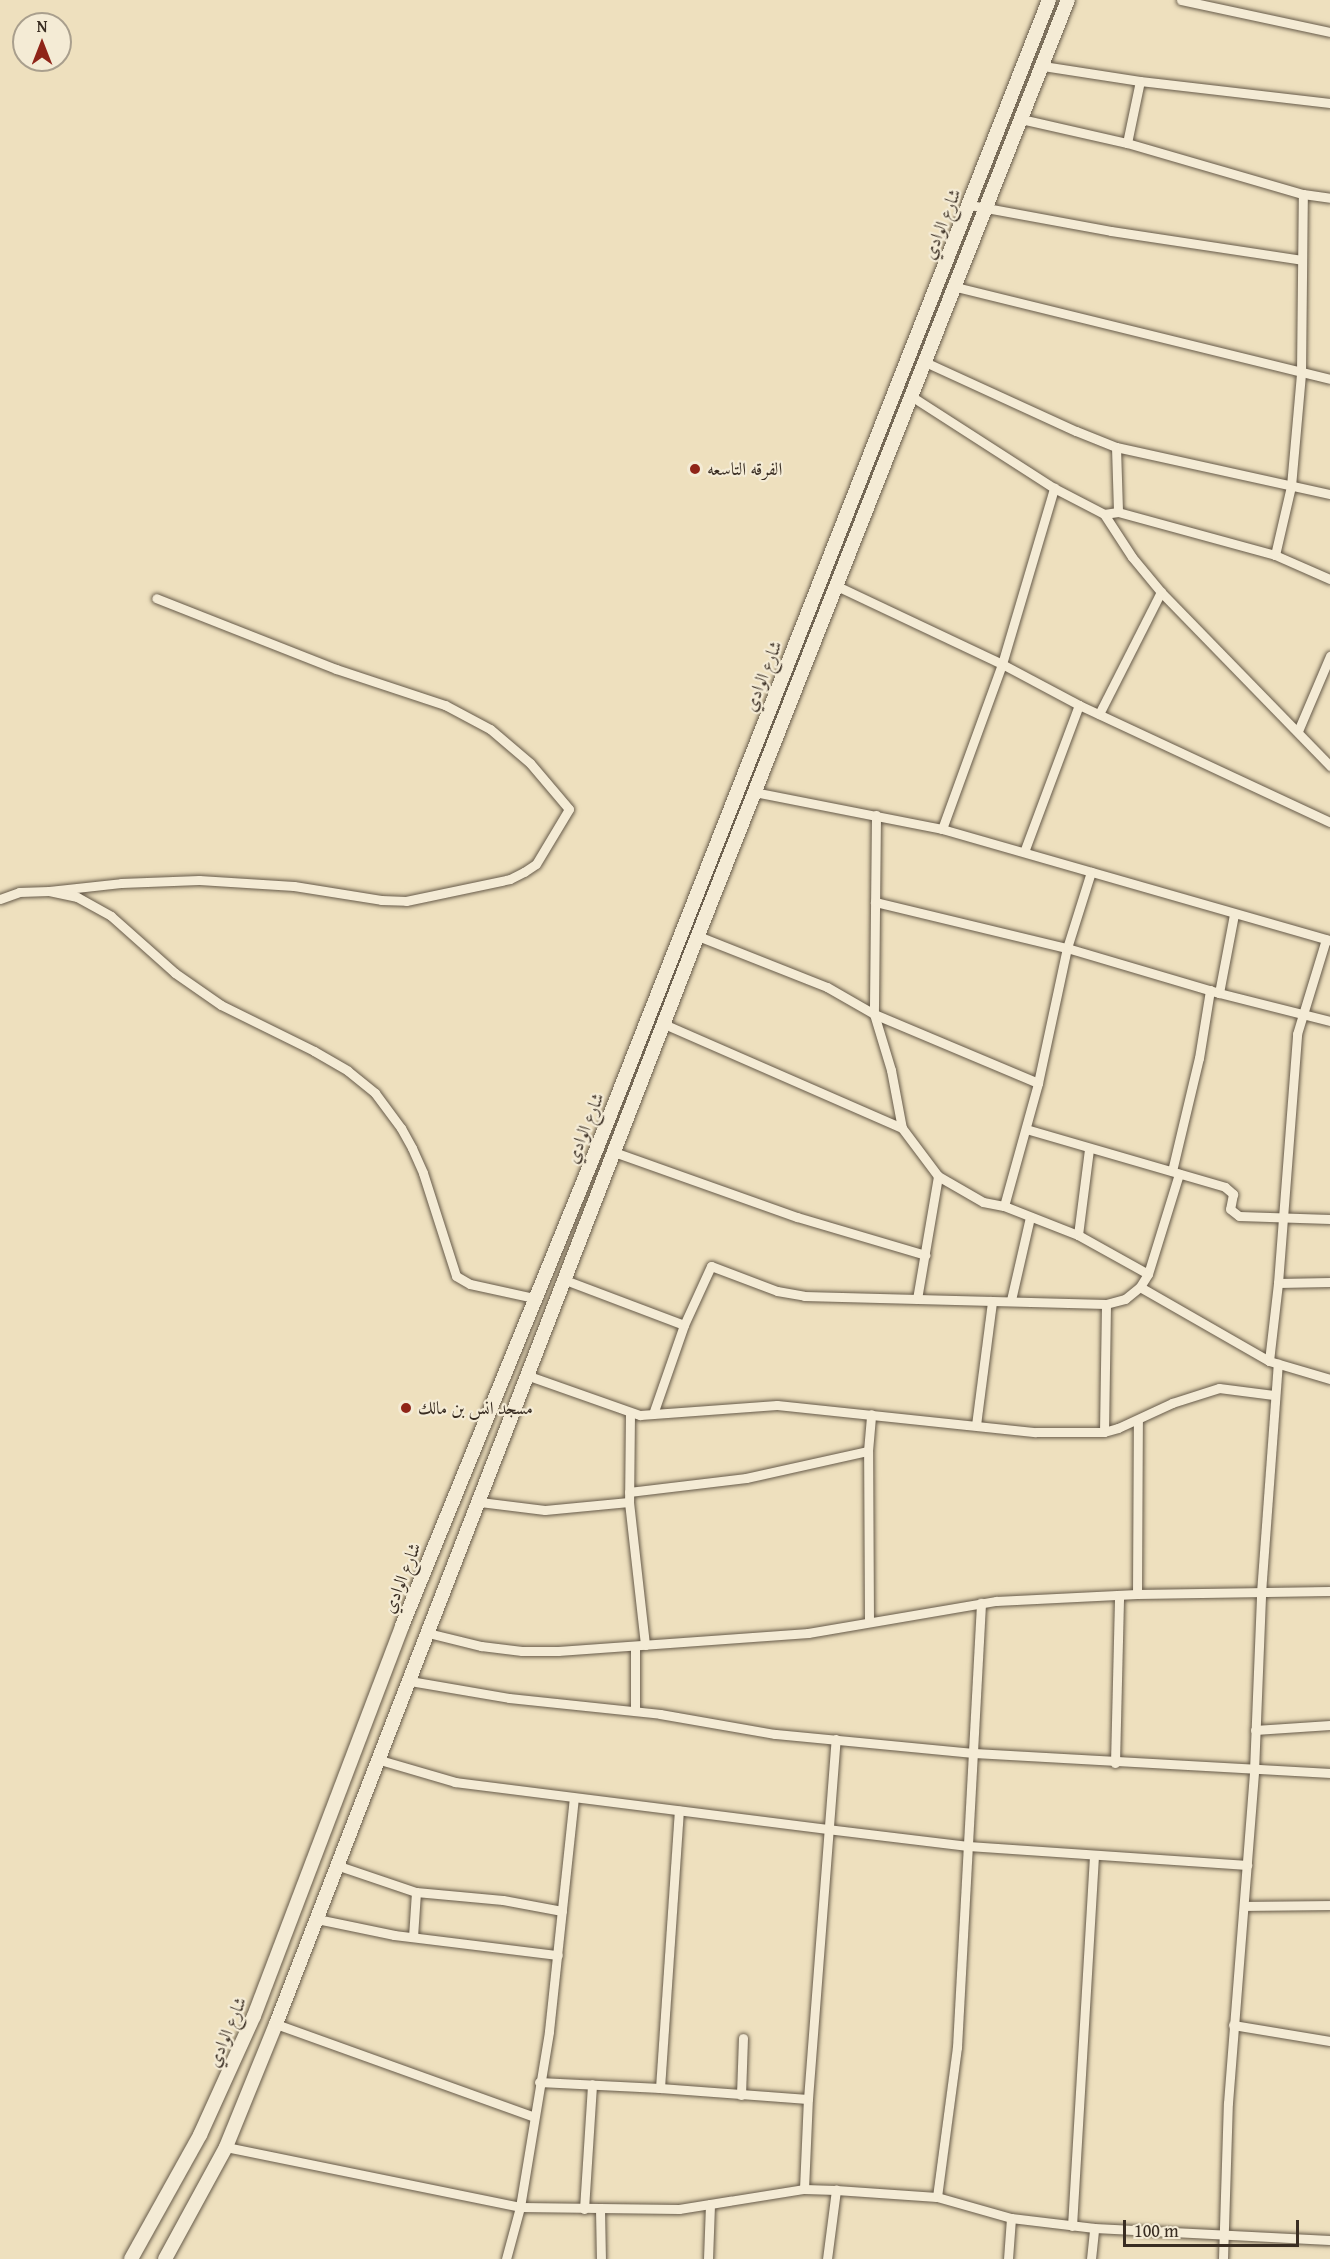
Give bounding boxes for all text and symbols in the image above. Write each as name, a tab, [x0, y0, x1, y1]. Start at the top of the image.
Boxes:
north arrow	[12, 12, 72, 72]
text: N	[37, 14, 47, 38]
street label: شارع الوادي	[918, 186, 966, 262]
place label: الفرقه التاسعه	[707, 458, 782, 480]
marker: الفرقه التاسعه	[688, 462, 702, 476]
street label: شارع الوادي	[739, 638, 787, 714]
street label: شارع الوادي	[561, 1090, 609, 1166]
place label: مسجد انس بن مالك	[418, 1397, 533, 1419]
marker: مسجد انس بن مالك	[399, 1401, 413, 1415]
street label: شارع الوادي	[378, 1540, 426, 1616]
street label: شارع الوادي	[203, 1994, 251, 2070]
scale bar	[1126, 2208, 1302, 2246]
text: 100 m	[1134, 2217, 1179, 2244]

